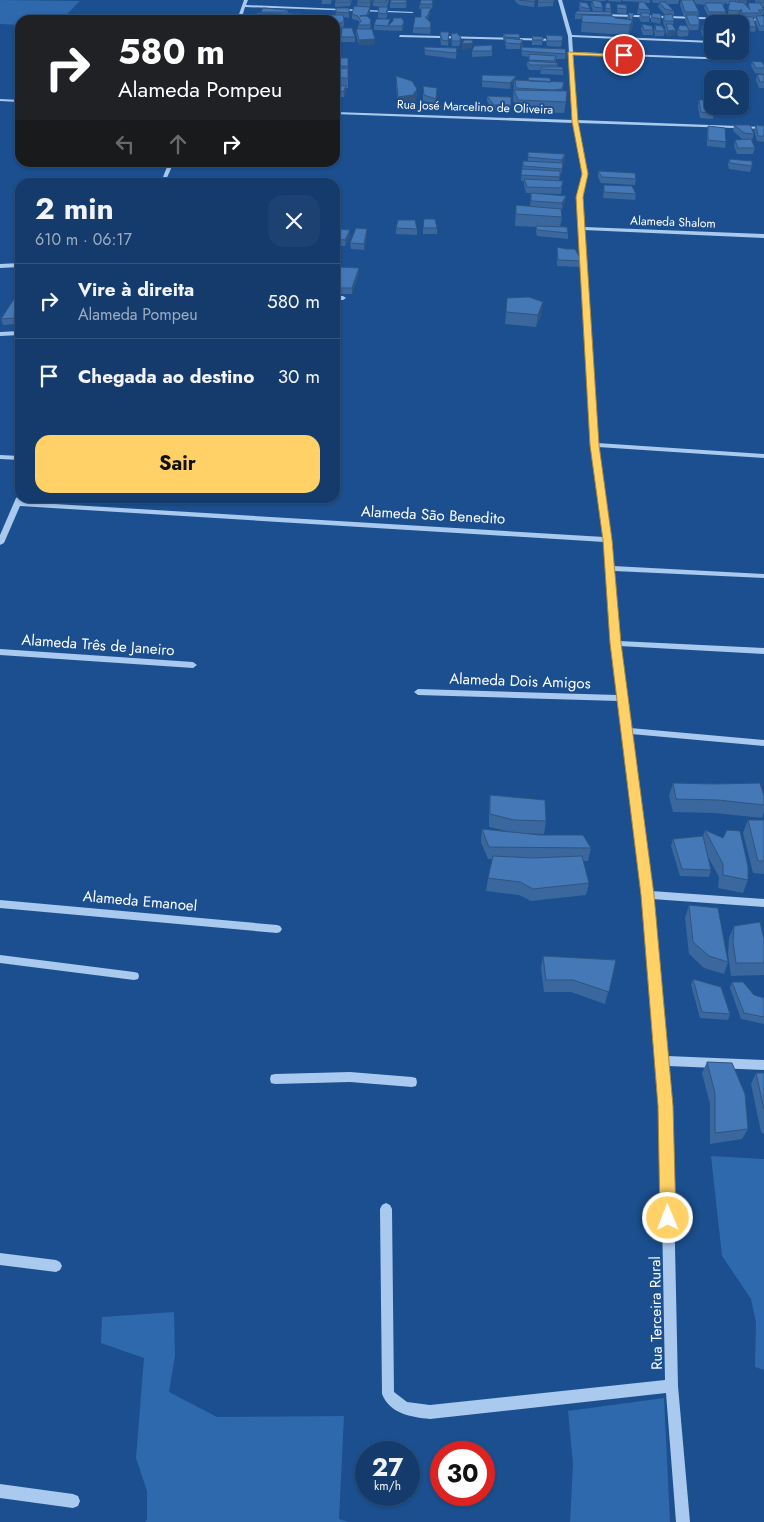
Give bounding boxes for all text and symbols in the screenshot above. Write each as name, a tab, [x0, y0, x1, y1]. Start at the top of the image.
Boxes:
map controls	[704, 15, 749, 115]
button: sound	[704, 15, 749, 60]
text: 580 m	[118, 27, 225, 77]
pin	[603, 34, 645, 76]
icon: right	[35, 35, 100, 100]
icon: arrive	[610, 41, 638, 69]
button: search	[704, 70, 749, 115]
text: Alameda Pompeu	[118, 73, 282, 105]
street label: Rua José Marcelino de Oliveira	[397, 95, 554, 119]
icon: left	[111, 130, 139, 158]
icon: ahead	[164, 130, 192, 158]
icon: right	[217, 130, 245, 158]
text: 2 min	[35, 187, 114, 230]
button: close	[268, 195, 320, 247]
street label: Alameda Shalom	[630, 212, 716, 232]
text: 610 m · 06:17	[35, 228, 132, 251]
text: Vire à direita	[78, 276, 194, 303]
icon: right	[35, 287, 63, 315]
text: 580 m	[267, 288, 320, 315]
text: Alameda Pompeu	[78, 303, 198, 326]
icon: arrive	[35, 362, 63, 390]
text: Chegada ao destino	[78, 363, 254, 390]
text: 30 m	[278, 363, 320, 390]
button: Sair	[35, 435, 320, 493]
street label: Alameda São Benedito	[360, 500, 506, 530]
street label: Alameda Três de Janeiro	[21, 629, 175, 661]
street label: Alameda Dois Amigos	[449, 668, 591, 694]
street label: Alameda Emanoel	[82, 885, 198, 917]
position arrow	[641, 1191, 693, 1243]
street label: Rua Terceira Rural	[644, 1256, 668, 1370]
speed limit sign: 30	[430, 1441, 495, 1506]
text: 27	[372, 1449, 403, 1485]
text: km/h	[374, 1477, 401, 1495]

